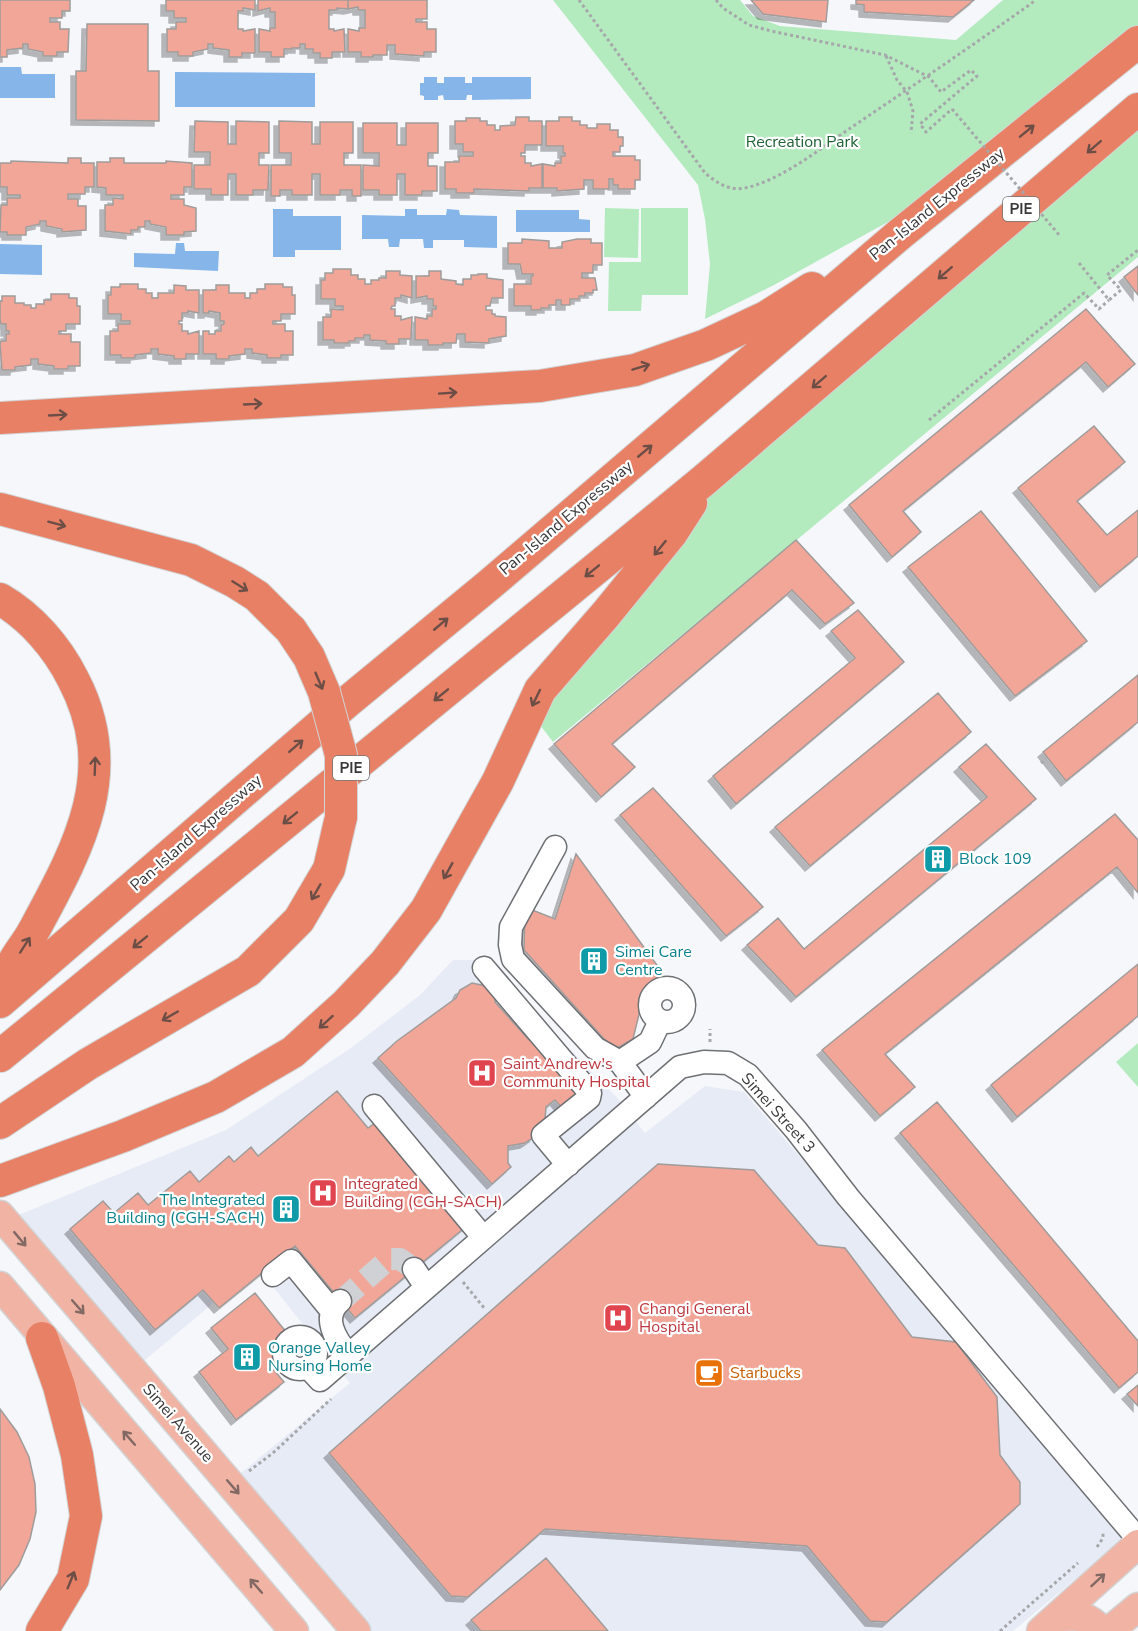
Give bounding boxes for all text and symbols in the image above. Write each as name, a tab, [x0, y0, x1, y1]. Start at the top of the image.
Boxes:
one-way arrow	[1019, 125, 1035, 138]
park label: Recreation Park	[746, 131, 859, 153]
one-way arrow	[1086, 140, 1102, 153]
street label: Pan-Island Expressway	[865, 142, 1010, 265]
road number: PIE	[1003, 197, 1039, 221]
one-way arrow	[938, 266, 953, 280]
one-way arrow	[631, 361, 650, 372]
one-way arrow	[811, 375, 826, 389]
one-way arrow	[437, 387, 457, 398]
one-way arrow	[243, 398, 263, 409]
one-way arrow	[48, 409, 68, 420]
one-way arrow	[637, 445, 653, 458]
street label: Pan-Island Expressway	[495, 455, 638, 580]
one-way arrow	[47, 518, 66, 530]
one-way arrow	[653, 540, 667, 555]
one-way arrow	[584, 565, 600, 578]
one-way arrow	[232, 579, 249, 592]
one-way arrow	[433, 618, 449, 631]
one-way arrow	[314, 671, 325, 689]
one-way arrow	[434, 688, 450, 701]
one-way arrow	[530, 688, 542, 706]
one-way arrow	[288, 739, 303, 753]
one-way arrow	[89, 756, 100, 776]
road number: PIE	[333, 756, 369, 780]
street label: Pan-Island Expressway	[125, 769, 267, 896]
one-way arrow	[283, 811, 299, 824]
building icon: Block 109	[922, 843, 954, 875]
place label: Block 109	[959, 848, 1032, 870]
one-way arrow	[441, 863, 453, 880]
one-way arrow	[309, 883, 321, 900]
one-way arrow	[132, 935, 148, 948]
one-way arrow	[19, 937, 31, 954]
place label: Simei Care Centre	[615, 941, 692, 981]
building icon: Simei Care Centre	[578, 945, 610, 977]
one-way arrow	[162, 1010, 179, 1022]
one-way arrow	[319, 1015, 334, 1029]
place label: Saint Andrew's Community Hospital	[503, 1053, 650, 1093]
hospital icon: Saint Andrew's Community Hospital	[466, 1057, 498, 1089]
street label: Simei Street 3	[736, 1068, 820, 1158]
place label: Integrated Building (CGH-SACH)	[344, 1173, 503, 1213]
hospital icon: Integrated Building (CGH-SACH)	[307, 1177, 339, 1209]
place label: The Integrated Building (CGH-SACH)	[106, 1189, 265, 1229]
building icon: The Integrated Building (CGH-SACH)	[270, 1193, 302, 1225]
one-way arrow	[13, 1231, 27, 1246]
place label: Changi General Hospital	[639, 1298, 750, 1338]
one-way arrow	[71, 1299, 85, 1314]
hospital icon: Changi General Hospital	[602, 1302, 634, 1334]
place label: Orange Valley Nursing Home	[268, 1337, 372, 1377]
building icon: Orange Valley Nursing Home	[231, 1341, 263, 1373]
cafe icon: Starbucks	[693, 1357, 725, 1389]
place label: Starbucks	[730, 1362, 801, 1384]
street label: Simei Avenue	[138, 1379, 218, 1467]
one-way arrow	[122, 1431, 136, 1446]
one-way arrow	[226, 1479, 240, 1494]
one-way arrow	[66, 1571, 77, 1590]
one-way arrow	[1090, 1573, 1105, 1587]
one-way arrow	[249, 1579, 263, 1594]

